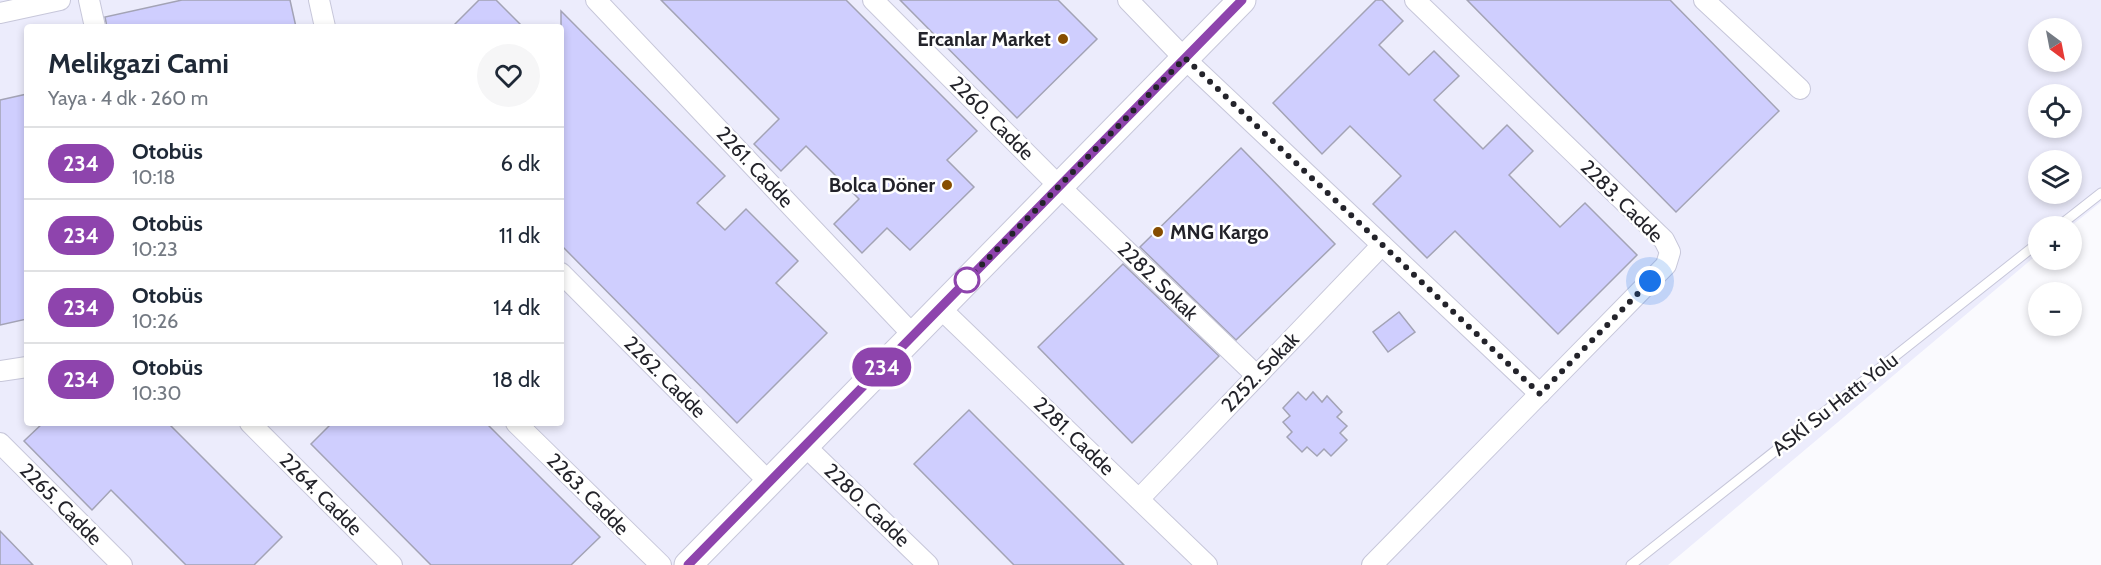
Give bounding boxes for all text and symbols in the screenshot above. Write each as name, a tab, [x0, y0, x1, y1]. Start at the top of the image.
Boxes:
north arrow	[2028, 18, 2082, 72]
map controls	[2028, 18, 2082, 336]
place label: Ercanlar Market	[917, 27, 1051, 51]
marker: Ercanlar Market	[1056, 32, 1070, 46]
button: heart	[477, 44, 540, 107]
text: Melikgazi Cami	[48, 46, 229, 80]
street label: 2260. Cadde	[945, 71, 1039, 165]
button: locate	[2028, 84, 2082, 138]
text: Yaya · 4 dk · 260 m	[48, 86, 208, 110]
street label: 2261. Cadde	[712, 122, 798, 212]
text: Otobüs	[132, 138, 203, 165]
text: 6 dk	[500, 150, 540, 177]
button: layers	[2028, 150, 2082, 204]
text: 234	[63, 151, 99, 176]
street label: 2283. Cadde	[1576, 155, 1668, 247]
text: 10:18	[132, 165, 175, 189]
place label: Bolca Döner	[829, 173, 935, 197]
marker: Bolca Döner	[940, 178, 954, 192]
text: Otobüs	[132, 210, 203, 237]
button: +	[2028, 216, 2082, 270]
place label: MNG Kargo	[1170, 220, 1269, 244]
text: 11 dk	[499, 222, 540, 249]
text: 234	[63, 223, 99, 248]
marker: MNG Kargo	[1151, 225, 1165, 239]
text: 10:23	[132, 237, 178, 261]
street label: 2282. Sokak	[1113, 237, 1203, 325]
your location	[1635, 266, 1665, 296]
unlabelled marker	[954, 267, 980, 293]
text: Otobüs	[132, 282, 203, 309]
button: −	[2028, 282, 2082, 336]
text: 14 dk	[493, 294, 540, 321]
text: 234	[63, 295, 99, 320]
text: 10:26	[132, 309, 178, 333]
street label: 2252. Sokak	[1216, 327, 1304, 417]
street label: 2262. Cadde	[619, 331, 711, 423]
street label: ASKİ Su Hattı Yolu	[1767, 347, 1903, 461]
line badge: 234	[848, 348, 916, 386]
text: Otobüs	[132, 354, 203, 381]
text: 234	[864, 355, 900, 380]
text: 18 dk	[492, 366, 540, 393]
text: 234	[63, 367, 99, 392]
text: 10:30	[132, 381, 181, 405]
street label: 2281. Cadde	[1029, 392, 1119, 480]
street label: 2264. Cadde	[275, 448, 367, 540]
street label: 2263. Cadde	[542, 448, 634, 540]
street label: 2265. Cadde	[15, 458, 107, 550]
street label: 2280. Cadde	[819, 458, 915, 552]

